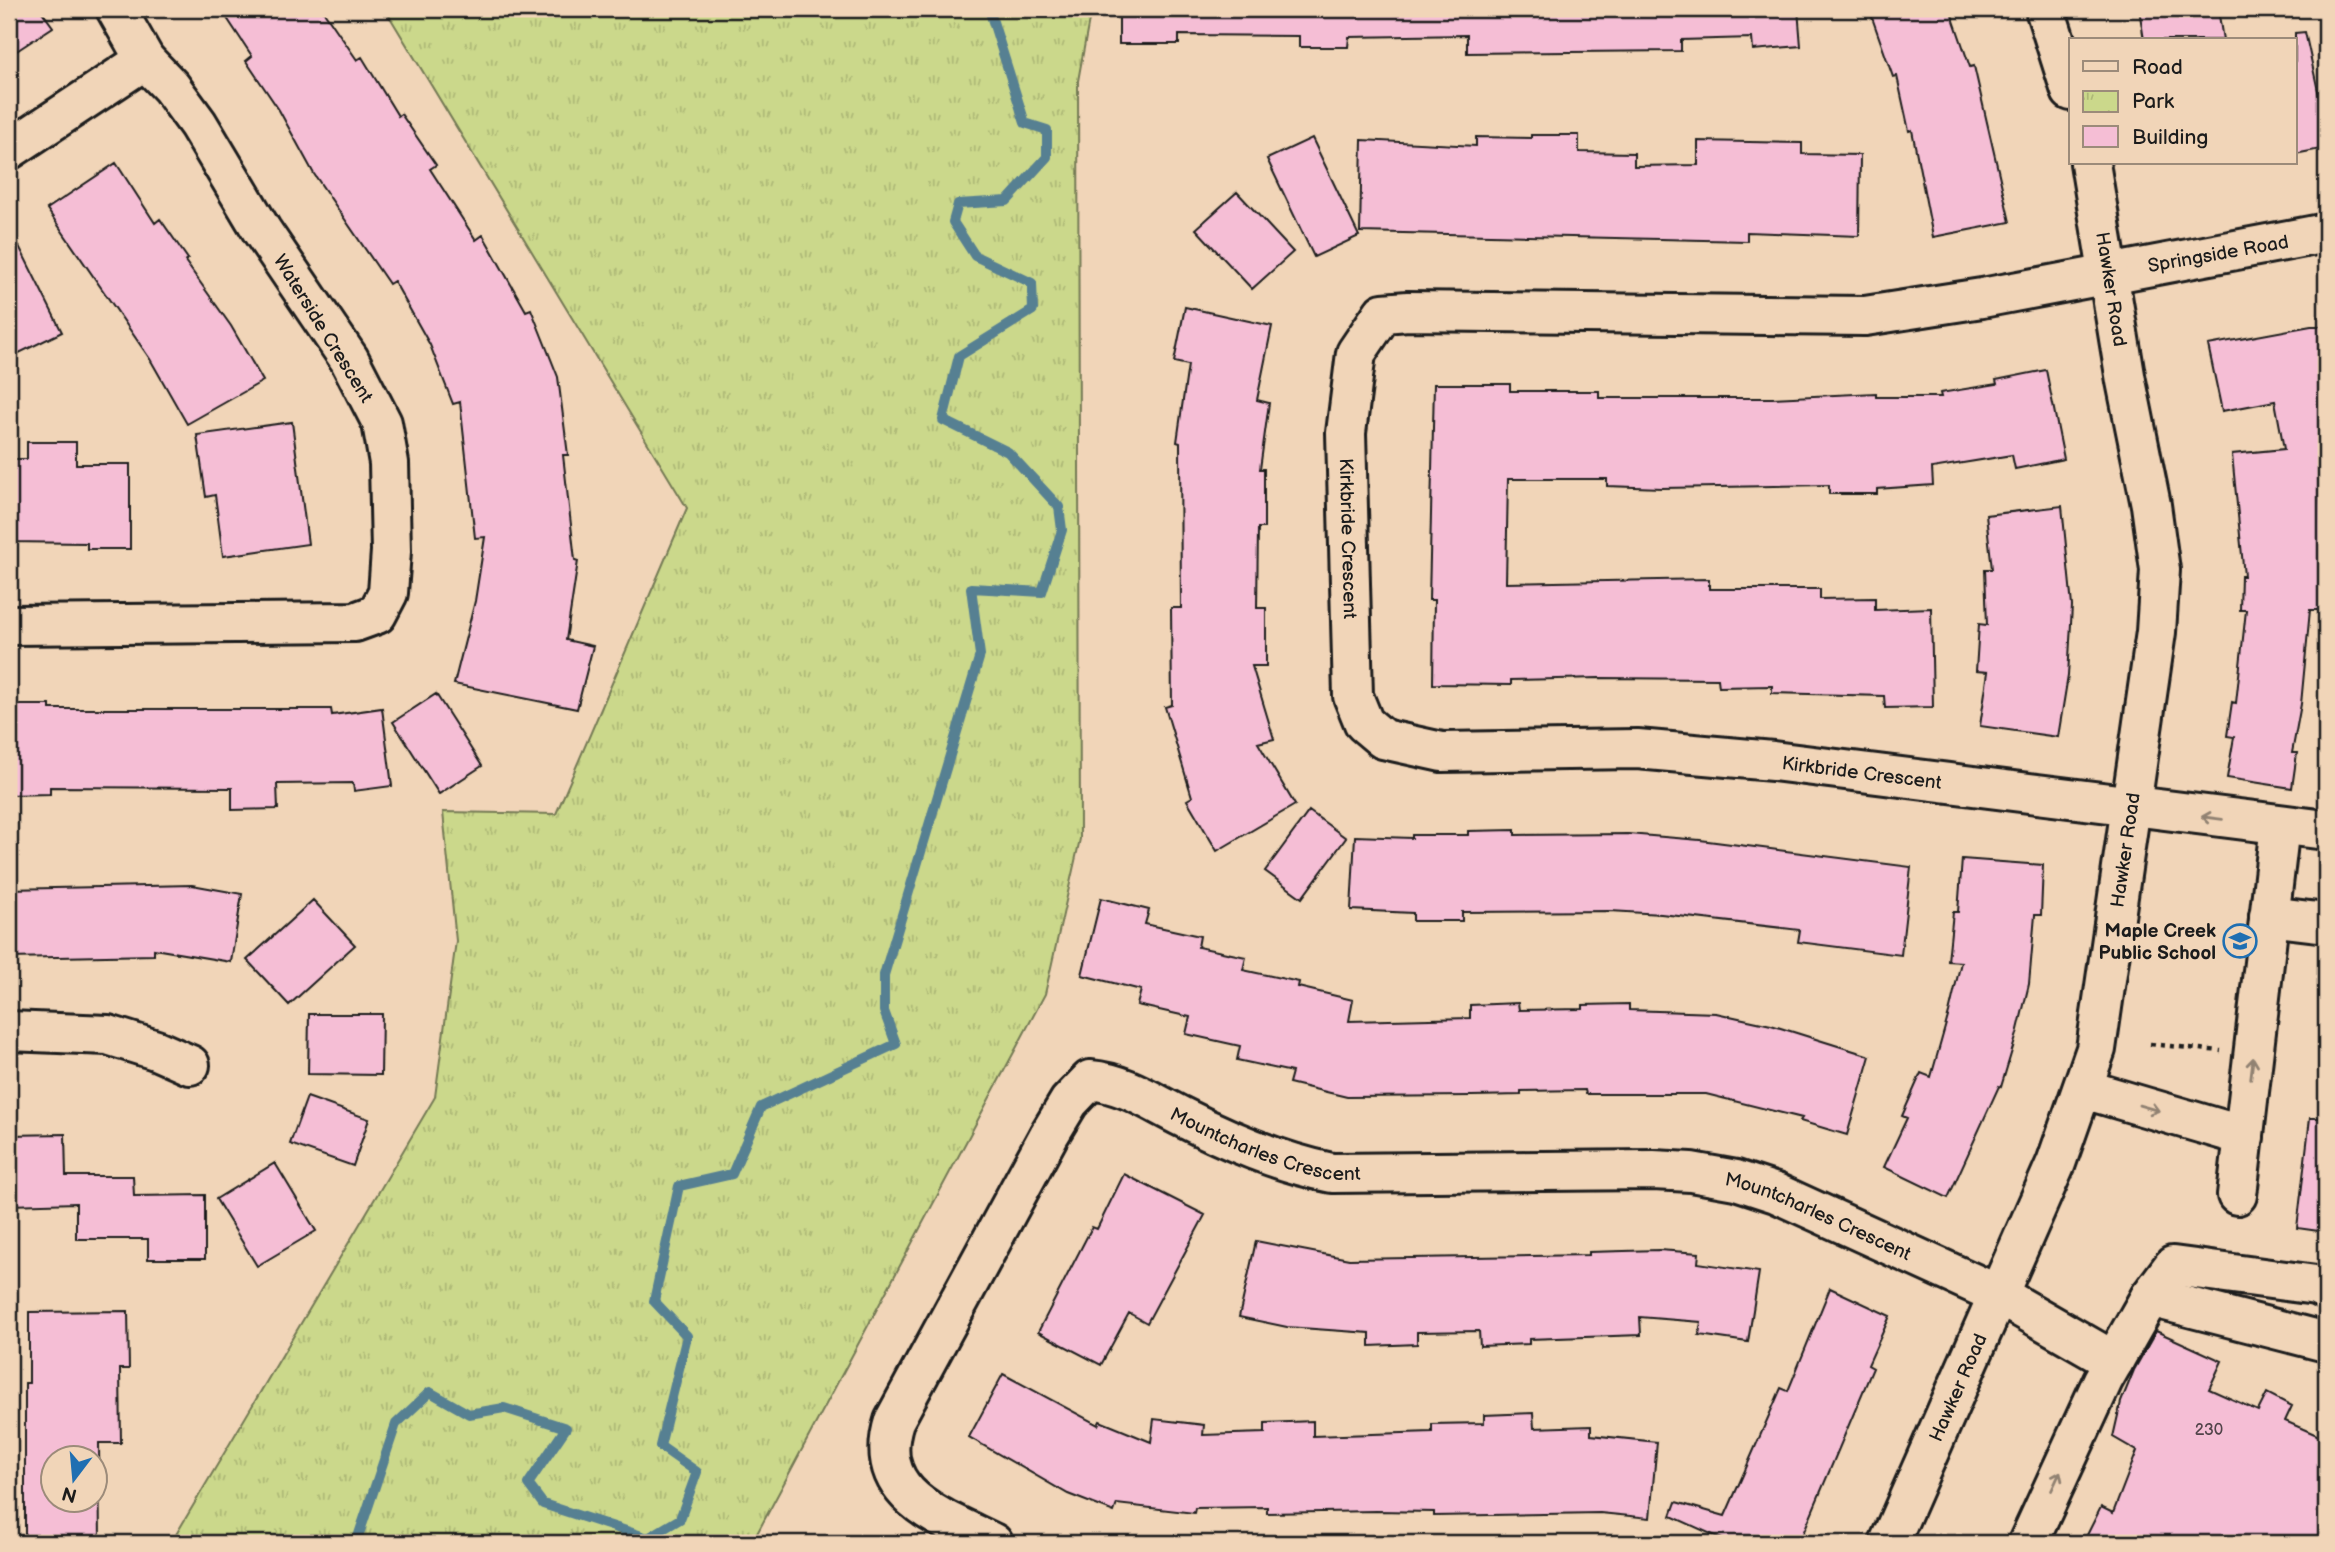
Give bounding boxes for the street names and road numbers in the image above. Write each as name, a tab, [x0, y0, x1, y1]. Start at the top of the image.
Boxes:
street label: Hawker Road	[2090, 230, 2131, 348]
street label: Springside Road	[2146, 231, 2290, 278]
street label: Waterside Crescent	[268, 251, 378, 407]
street label: Kirkbride Crescent	[1334, 458, 1361, 619]
street label: Kirkbride Crescent	[1780, 752, 1943, 795]
street label: Hawker Road	[2107, 791, 2146, 909]
street label: Mountcharles Crescent	[1166, 1103, 1361, 1186]
street label: Mountcharles Crescent	[1723, 1168, 1915, 1266]
street label: Hawker Road	[1925, 1330, 1993, 1446]

